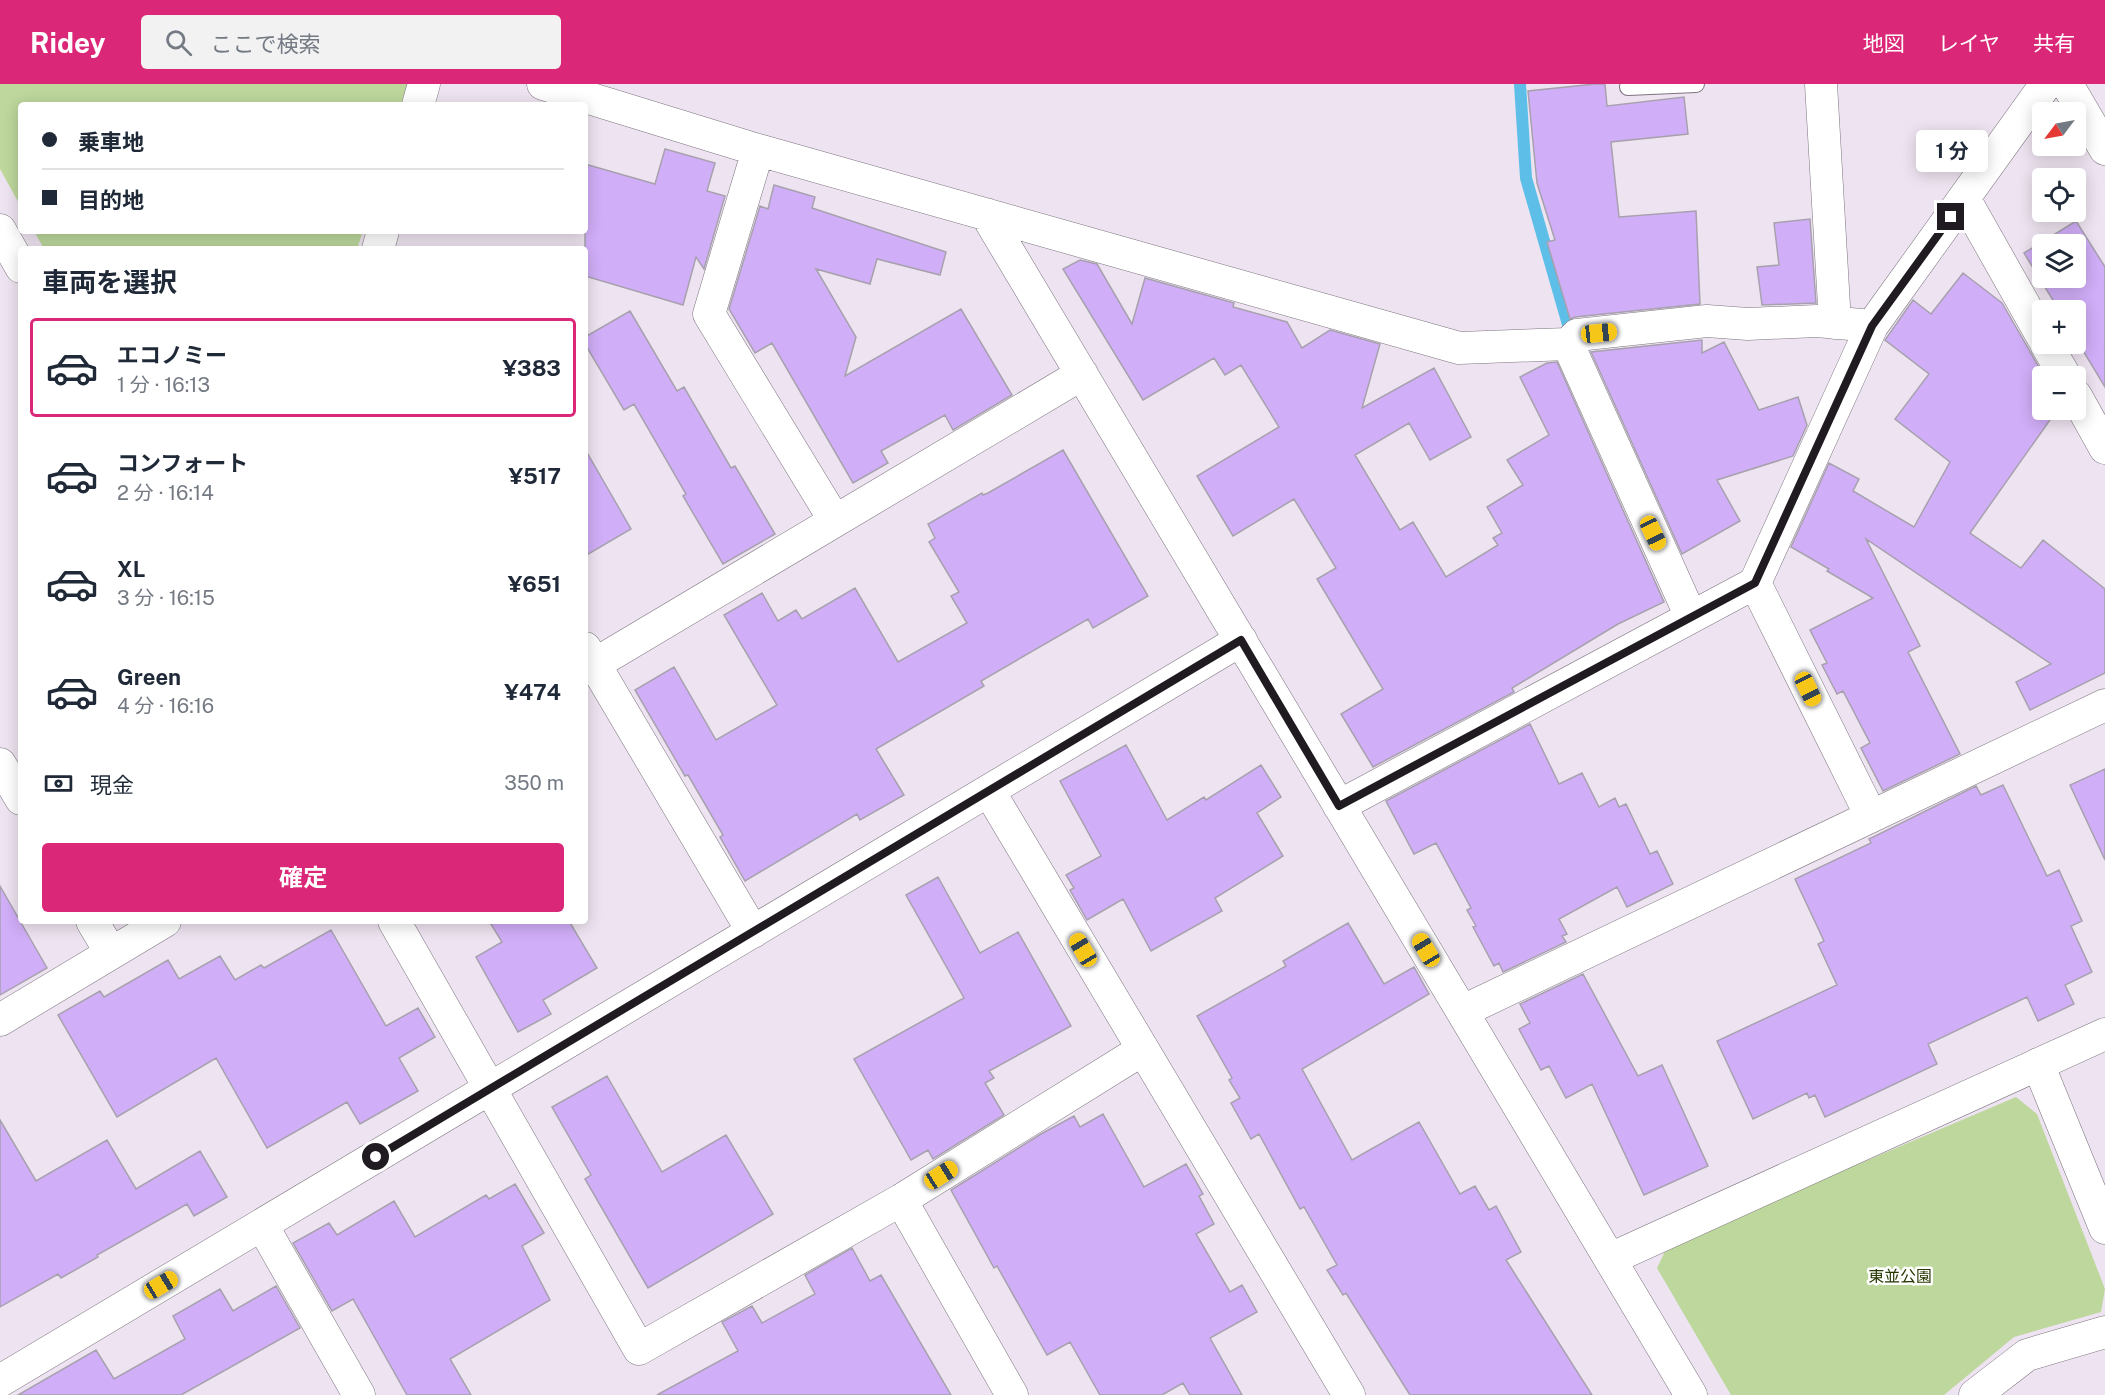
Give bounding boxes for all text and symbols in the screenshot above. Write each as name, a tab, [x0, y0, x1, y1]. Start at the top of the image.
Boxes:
search box	[141, 15, 561, 69]
text: Ridey	[30, 26, 105, 59]
icon: search	[162, 26, 195, 59]
text: ここで検索	[210, 31, 320, 57]
text: 地図	[1863, 31, 1905, 56]
text: レイヤ	[1938, 31, 2000, 56]
text: 共有	[2033, 31, 2075, 56]
north arrow	[2032, 102, 2086, 156]
map controls	[2032, 102, 2086, 420]
text: 乗車地	[78, 129, 144, 155]
callout: 1 分	[1915, 130, 1987, 172]
text: 1 分	[1935, 139, 1969, 163]
button: locate	[2032, 168, 2086, 222]
text: 目的地	[78, 187, 144, 213]
route end	[1937, 203, 1964, 230]
button: layers	[2032, 234, 2086, 288]
text: 車両を選択	[42, 266, 177, 298]
button: +	[2032, 300, 2086, 354]
car	[1580, 322, 1618, 344]
icon: car	[45, 341, 99, 395]
text: エコノミー	[117, 342, 227, 368]
text: ¥383	[503, 355, 561, 381]
button: −	[2032, 366, 2086, 420]
text: 1 分 · 16:13	[117, 373, 210, 397]
icon: car	[45, 449, 99, 503]
text: コンフォート	[117, 450, 248, 476]
text: ¥517	[508, 463, 561, 489]
text: 2 分 · 16:14	[117, 481, 214, 505]
car	[1637, 513, 1669, 553]
text: XL	[117, 556, 145, 582]
icon: car	[45, 557, 99, 611]
text: ¥651	[508, 571, 561, 597]
text: 3 分 · 16:15	[117, 586, 215, 610]
text: Green	[117, 664, 181, 690]
icon: car	[45, 665, 99, 719]
car	[1792, 669, 1824, 709]
text: ¥474	[504, 679, 561, 705]
text: 4 分 · 16:16	[117, 694, 214, 718]
icon: cash	[42, 767, 75, 800]
text: 350 m	[504, 771, 564, 795]
text: 現金	[90, 772, 134, 798]
button: 確定	[42, 843, 564, 912]
car	[1066, 930, 1100, 970]
car	[1409, 930, 1443, 970]
route start	[362, 1143, 389, 1170]
car	[921, 1158, 961, 1192]
park label: 東並公園	[1868, 1267, 1932, 1286]
car	[141, 1268, 181, 1302]

